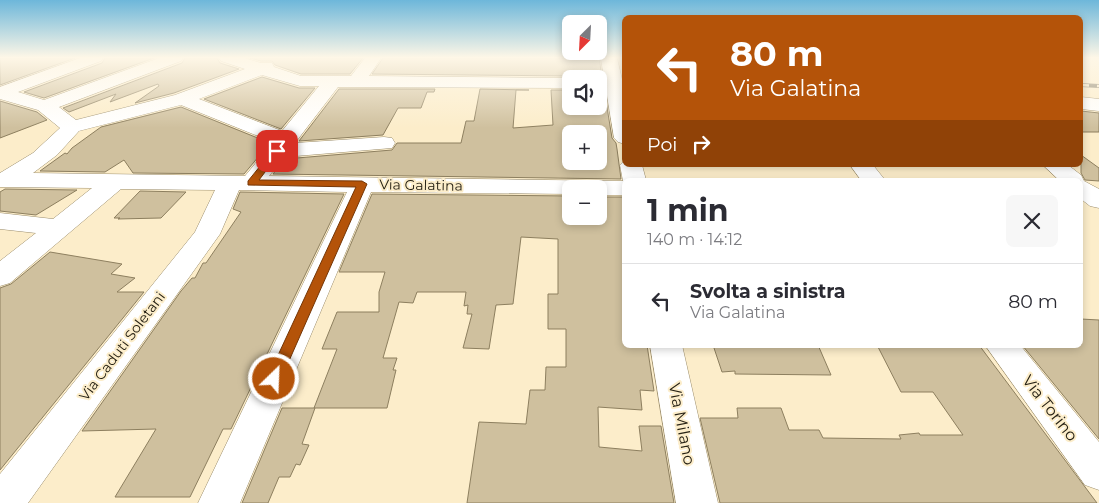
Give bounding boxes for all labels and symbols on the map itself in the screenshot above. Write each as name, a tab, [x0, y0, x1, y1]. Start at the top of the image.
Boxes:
north arrow	[562, 15, 608, 60]
pin	[256, 130, 298, 172]
street label: Via Galatina	[379, 175, 463, 195]
street label: Via Caduti Soletani	[75, 288, 169, 404]
position arrow	[247, 352, 299, 404]
street label: Via Torino	[1018, 371, 1082, 445]
street label: Via Milano	[665, 381, 699, 467]

